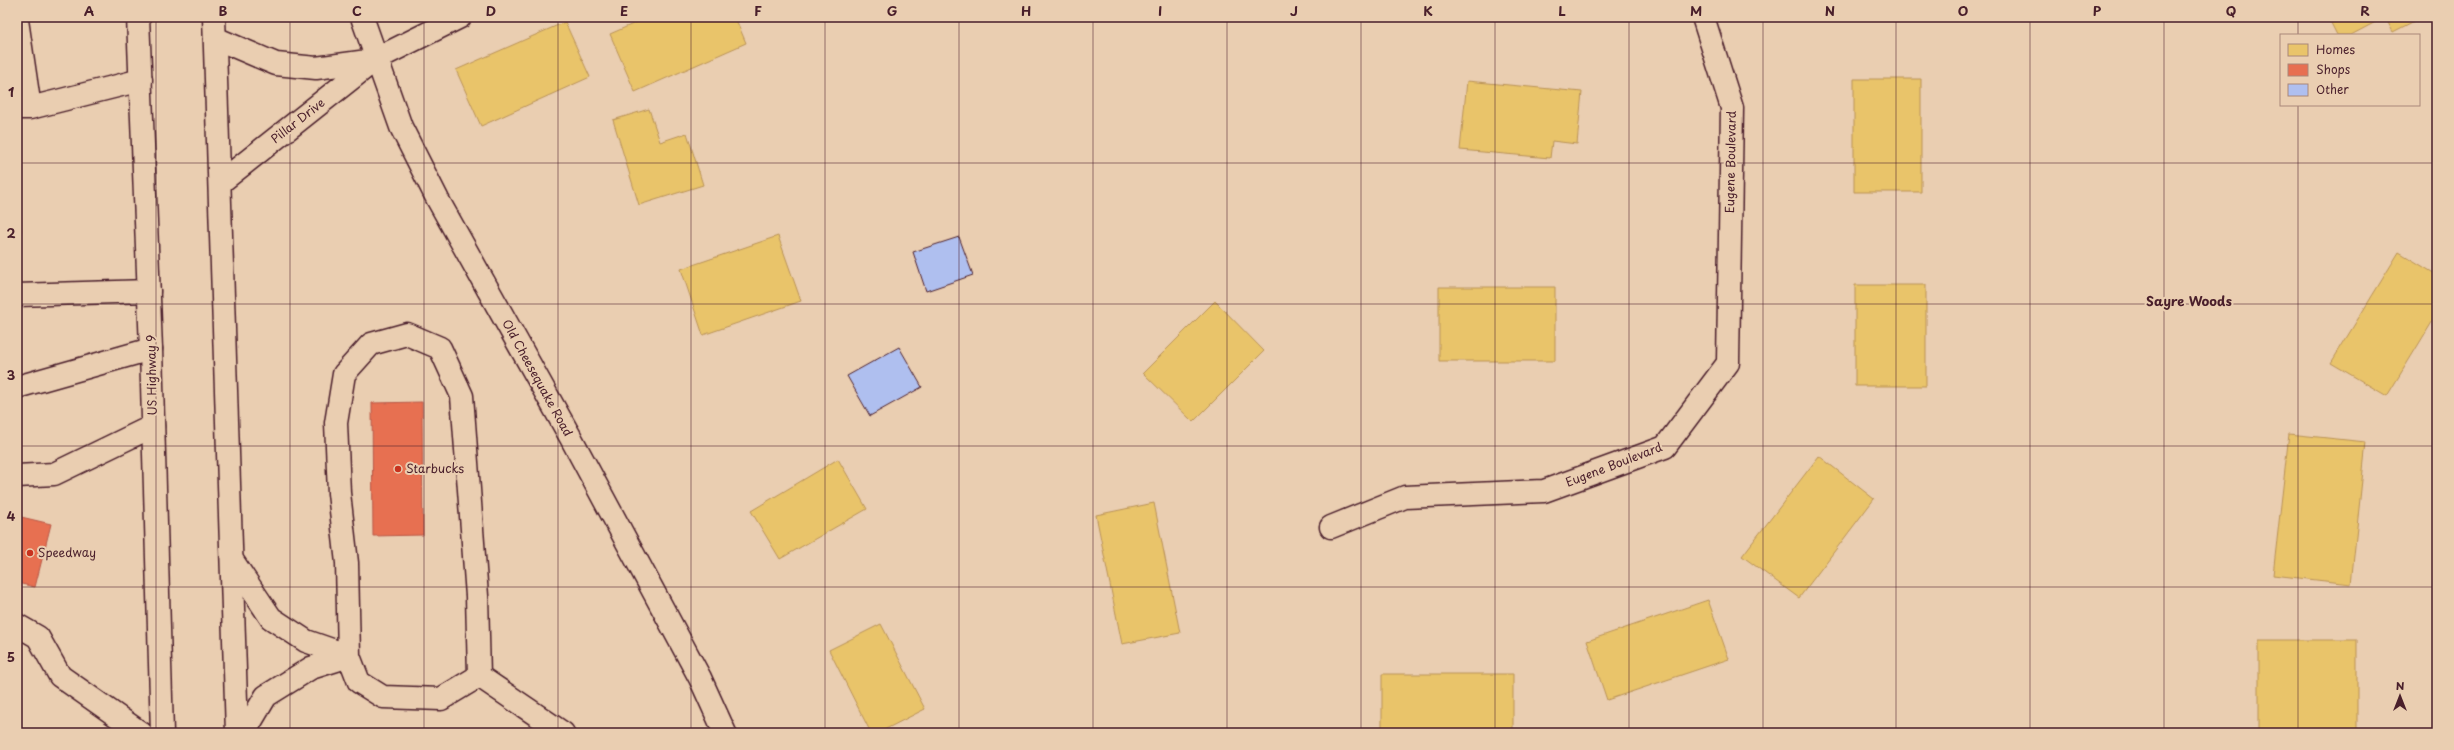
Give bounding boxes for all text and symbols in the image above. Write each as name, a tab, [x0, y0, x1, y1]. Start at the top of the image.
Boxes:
text: A	[84, 1, 94, 20]
text: B	[219, 1, 228, 20]
text: C	[352, 1, 362, 20]
text: D	[486, 1, 496, 20]
text: E	[620, 1, 628, 20]
text: F	[754, 1, 762, 20]
text: G	[887, 1, 897, 20]
text: H	[1021, 1, 1031, 20]
text: I	[1158, 1, 1162, 20]
text: J	[1290, 1, 1298, 20]
text: K	[1423, 1, 1433, 20]
text: L	[1558, 1, 1566, 20]
text: M	[1690, 1, 1702, 20]
text: N	[1825, 1, 1835, 20]
text: O	[1958, 1, 1968, 20]
text: P	[2093, 1, 2102, 20]
text: Q	[2226, 1, 2236, 20]
text: R	[2360, 1, 2370, 20]
legend	[2280, 34, 2420, 106]
text: Homes	[2316, 40, 2355, 58]
text: Shops	[2316, 60, 2351, 78]
text: Other	[2316, 80, 2349, 98]
text: 1	[8, 82, 14, 101]
street label: Pillar Drive	[267, 93, 328, 147]
street label: Eugene Boulevard	[1720, 110, 1740, 213]
text: 2	[6, 223, 16, 242]
district label: Sayre Woods	[2146, 291, 2232, 310]
street label: Old Cheesequake Road	[498, 316, 578, 439]
street label: US Highway 9	[141, 334, 161, 416]
text: 3	[7, 365, 16, 384]
street label: Eugene Boulevard	[1563, 437, 1665, 491]
place label: Starbucks	[406, 459, 465, 477]
marker: Starbucks	[393, 464, 403, 474]
text: 4	[7, 506, 16, 525]
place label: Speedway	[38, 543, 96, 561]
marker: Speedway	[25, 548, 35, 558]
text: 5	[7, 647, 15, 666]
north arrow	[2380, 676, 2420, 716]
text: N	[2396, 677, 2405, 694]

